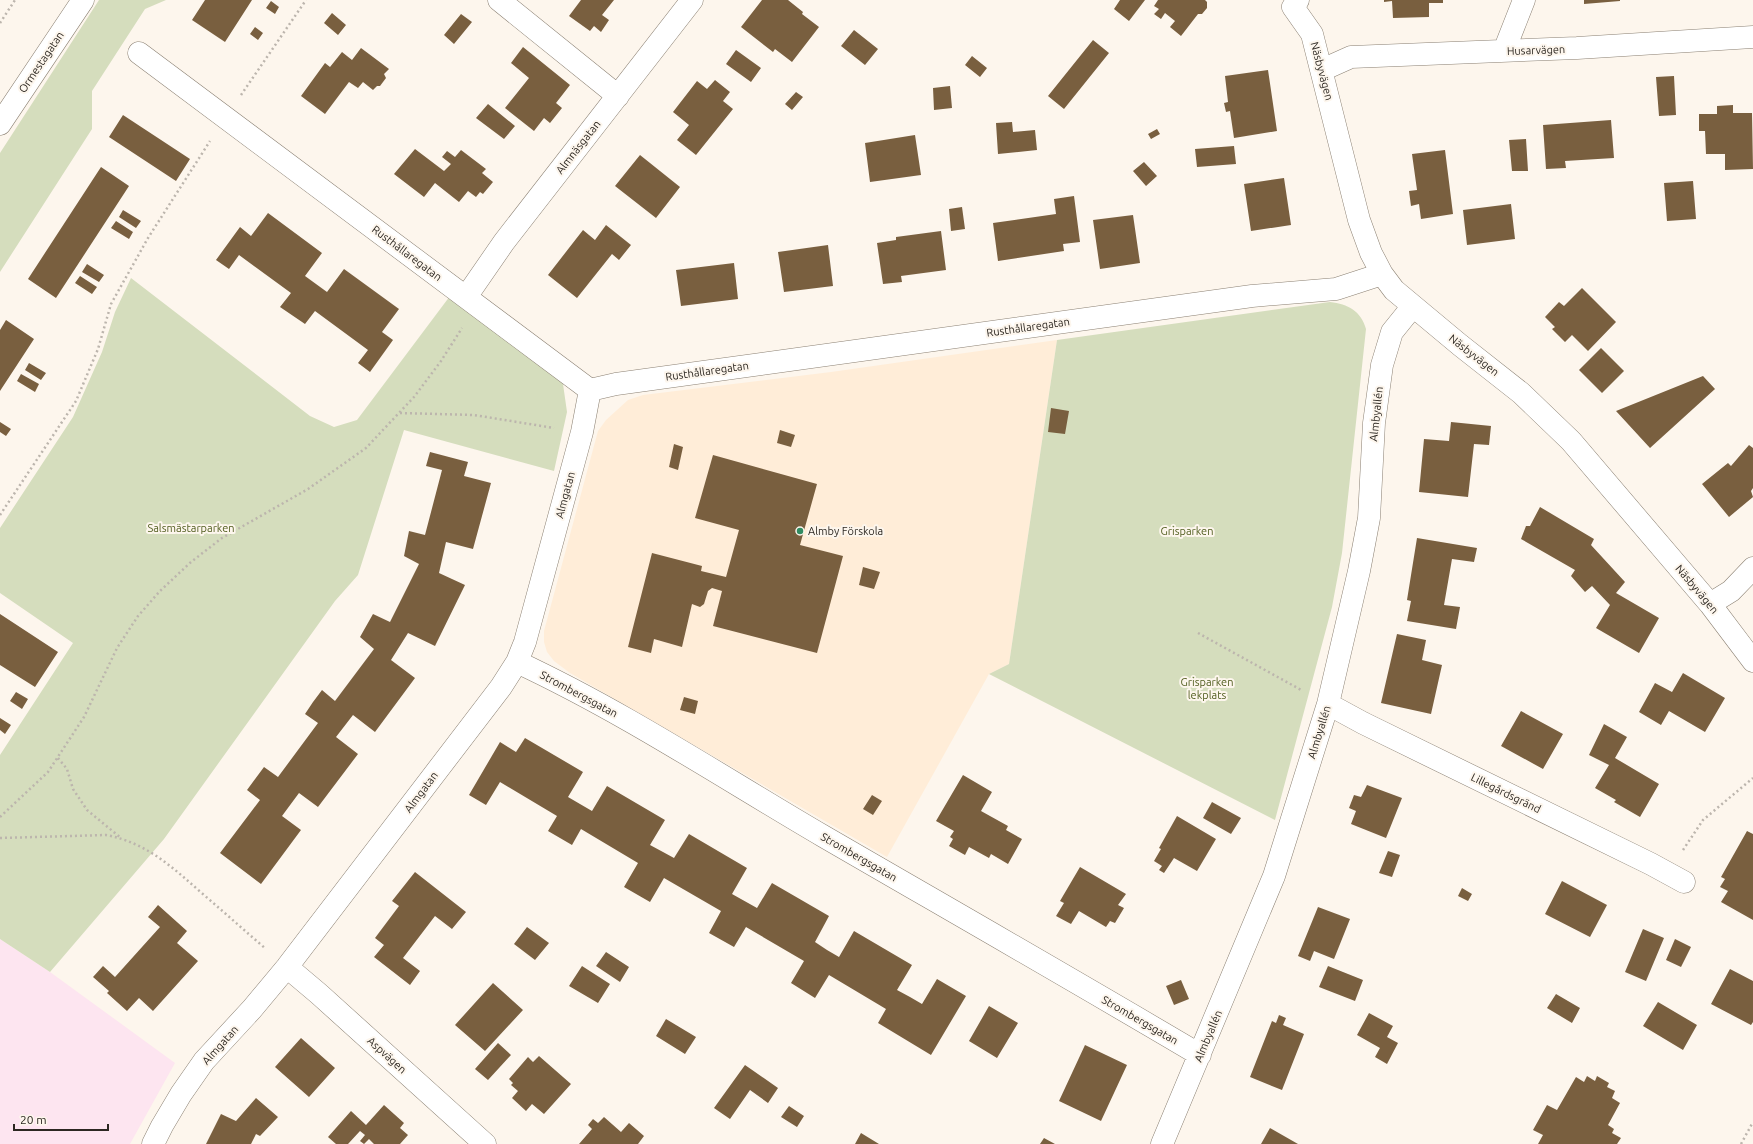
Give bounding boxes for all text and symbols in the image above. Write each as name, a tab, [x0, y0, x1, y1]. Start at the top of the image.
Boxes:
street label: Ormestagatan	[16, 29, 66, 95]
street label: Näsbyvägen	[1308, 41, 1336, 101]
street label: Husarvägen	[1507, 43, 1565, 57]
street label: Almnäsgatan	[553, 118, 603, 176]
street label: Rusthållaregatan	[370, 223, 444, 283]
street label: Rusthållaregatan	[986, 315, 1070, 339]
street label: Näsbyvägen	[1447, 332, 1501, 378]
street label: Rusthållaregatan	[665, 359, 749, 383]
street label: Almbyallén	[1367, 386, 1385, 442]
street label: Almgatan	[553, 470, 577, 520]
park label: Salsmästarparken	[147, 522, 235, 534]
place label: Almby Förskola	[808, 525, 883, 537]
park label: Grisparken	[1161, 525, 1213, 537]
marker: Almby Förskola	[795, 526, 805, 536]
street label: Näsbyvägen	[1673, 562, 1721, 616]
street label: Strombergsgatan	[538, 668, 620, 720]
park label: Grisparken lekplats	[1181, 676, 1233, 701]
street label: Almbyallén	[1305, 704, 1333, 760]
street label: Almgatan	[402, 769, 440, 815]
street label: Lillegårdsgränd	[1469, 771, 1543, 815]
street label: Strombergsgatan	[819, 830, 899, 884]
street label: Strombergsgatan	[1100, 993, 1180, 1047]
street label: Almbyallén	[1192, 1008, 1224, 1064]
street label: Almgatan	[200, 1023, 240, 1067]
street label: Aspvägen	[365, 1034, 409, 1076]
scale bar	[14, 1106, 108, 1132]
text: 20 m	[20, 1113, 47, 1126]

